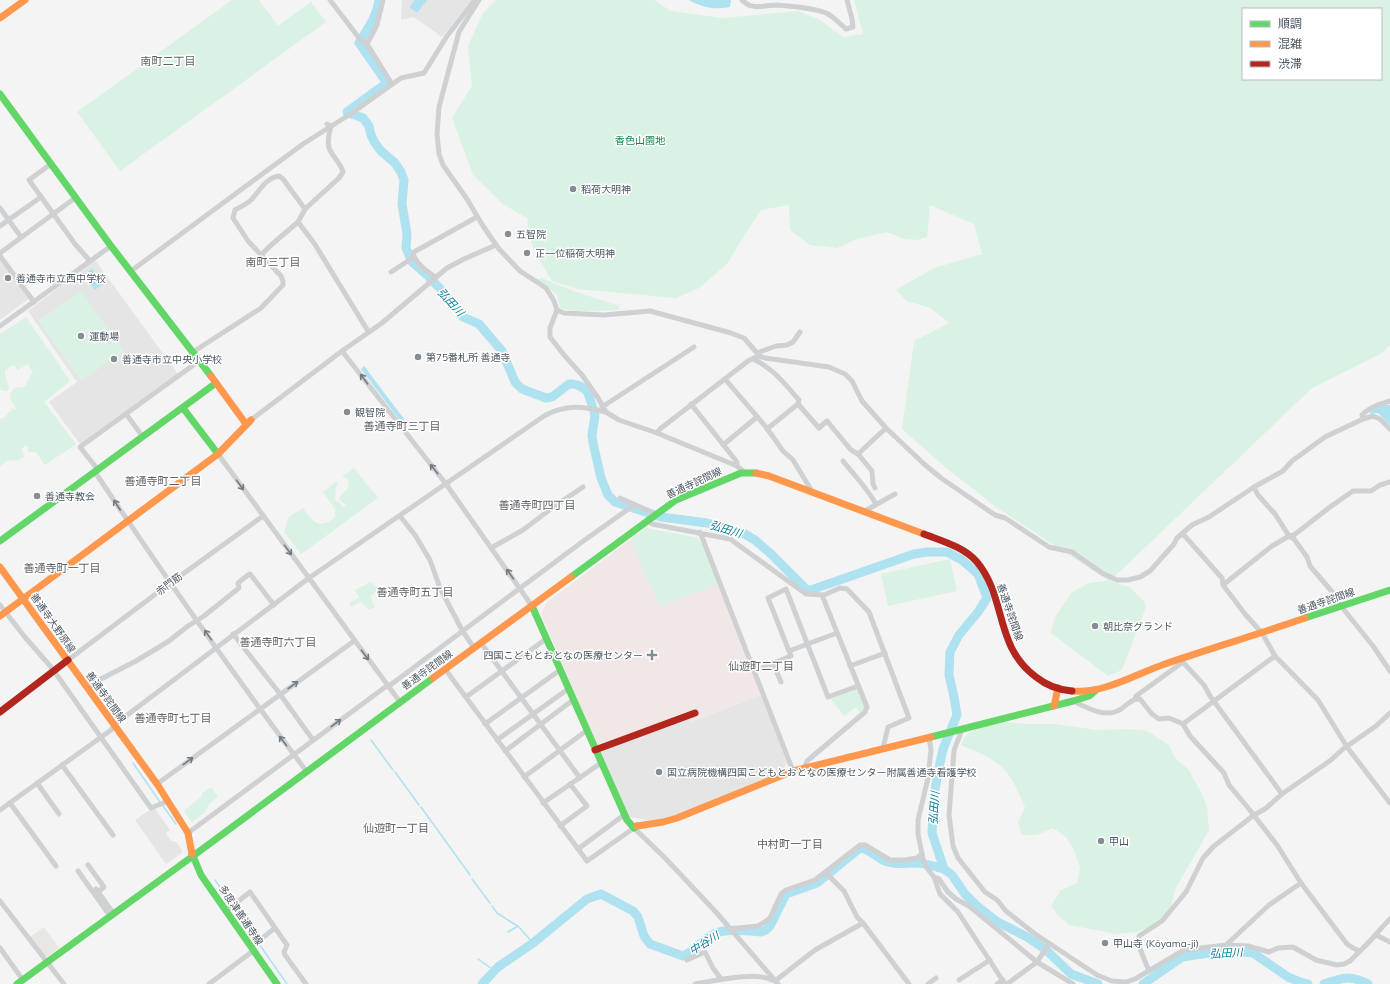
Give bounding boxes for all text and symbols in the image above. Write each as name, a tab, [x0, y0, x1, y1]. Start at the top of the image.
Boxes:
legend	[1242, 8, 1382, 80]
text: 順調	[1278, 16, 1302, 31]
text: 混雑	[1278, 36, 1302, 51]
district label: 南町二丁目	[141, 54, 196, 68]
text: 渋滞	[1278, 56, 1302, 71]
park label: 香色山園地	[615, 134, 666, 147]
place label: 稻荷大明神	[581, 183, 631, 196]
marker: 稻荷大明神	[568, 184, 578, 194]
place label: 五智院	[516, 228, 546, 241]
marker: 五智院	[503, 229, 513, 239]
place label: 正一位稲荷大明神	[535, 247, 615, 260]
marker: 正一位稲荷大明神	[522, 248, 532, 258]
district label: 南町三丁目	[246, 255, 301, 269]
place label: 善通寺市立西中学校	[16, 272, 106, 285]
marker: 善通寺市立西中学校	[3, 273, 13, 283]
water label: 弘田川	[435, 285, 468, 320]
place label: 運動場	[89, 330, 119, 343]
marker: 運動場	[76, 331, 86, 341]
place label: 第75番札所 善通寺	[426, 351, 511, 364]
marker: 第75番札所 善通寺	[413, 352, 423, 362]
place label: 善通寺市立中央小学校	[122, 353, 222, 366]
marker: 善通寺市立中央小学校	[109, 354, 119, 364]
one-way arrow	[359, 374, 368, 385]
place label: 観智院	[355, 406, 385, 419]
marker: 観智院	[342, 407, 352, 417]
district label: 善通寺町三丁目	[364, 419, 441, 433]
one-way arrow	[429, 464, 438, 474]
street label: 善通寺詫間線	[664, 464, 724, 502]
district label: 善通寺町二丁目	[125, 474, 202, 488]
one-way arrow	[236, 479, 244, 490]
place label: 善通寺教会	[45, 490, 95, 503]
marker: 善通寺教会	[32, 491, 42, 501]
district label: 善通寺町四丁目	[499, 498, 576, 512]
one-way arrow	[113, 499, 121, 511]
water label: 弘田川	[708, 517, 745, 541]
one-way arrow	[284, 544, 292, 555]
district label: 善通寺町一丁目	[24, 561, 101, 575]
one-way arrow	[506, 569, 514, 580]
street label: 赤門筋	[153, 570, 185, 598]
street label: 善通寺詫間線	[994, 582, 1026, 642]
district label: 善通寺町五丁目	[377, 585, 454, 599]
street label: 善通寺詫間線	[1296, 585, 1356, 617]
street label: 善通寺大野原線	[28, 591, 78, 655]
place label: 朝比奈グランド	[1103, 620, 1173, 633]
marker: 朝比奈グランド	[1090, 621, 1100, 631]
one-way arrow	[204, 630, 212, 641]
district label: 善通寺町六丁目	[240, 635, 317, 649]
street label: 善通寺詫間線	[399, 647, 455, 693]
one-way arrow	[361, 649, 369, 660]
place label: 四国こどもとおとなの医療センター	[484, 649, 643, 662]
marker: 四国こどもとおとなの医療センター	[646, 649, 658, 661]
district label: 仙遊町二丁目	[728, 659, 794, 673]
street label: 善通寺詫間線	[83, 669, 129, 725]
one-way arrow	[288, 681, 299, 689]
district label: 善通寺町七丁目	[135, 711, 212, 725]
one-way arrow	[331, 719, 342, 727]
one-way arrow	[279, 735, 288, 746]
one-way arrow	[183, 757, 194, 766]
place label: 国立病院機構四国こどもとおとなの医療センター附属善通寺看護学校	[667, 766, 977, 779]
marker: 国立病院機構四国こどもとおとなの医療センター附属善通寺看護学校	[654, 767, 664, 777]
water label: 弘田川	[926, 790, 942, 825]
district label: 仙遊町一丁目	[363, 821, 429, 835]
place label: 甲山	[1109, 835, 1129, 848]
marker: 甲山	[1096, 836, 1106, 846]
district label: 中村町一丁目	[757, 837, 823, 851]
street label: 多度津善通寺線	[216, 882, 266, 948]
water label: 中谷川	[686, 928, 723, 958]
place label: 甲山寺 (Kōyama-ji)	[1113, 937, 1199, 950]
marker: 甲山寺 (Kōyama-ji)	[1100, 938, 1110, 948]
water label: 弘田川	[1209, 945, 1244, 961]

